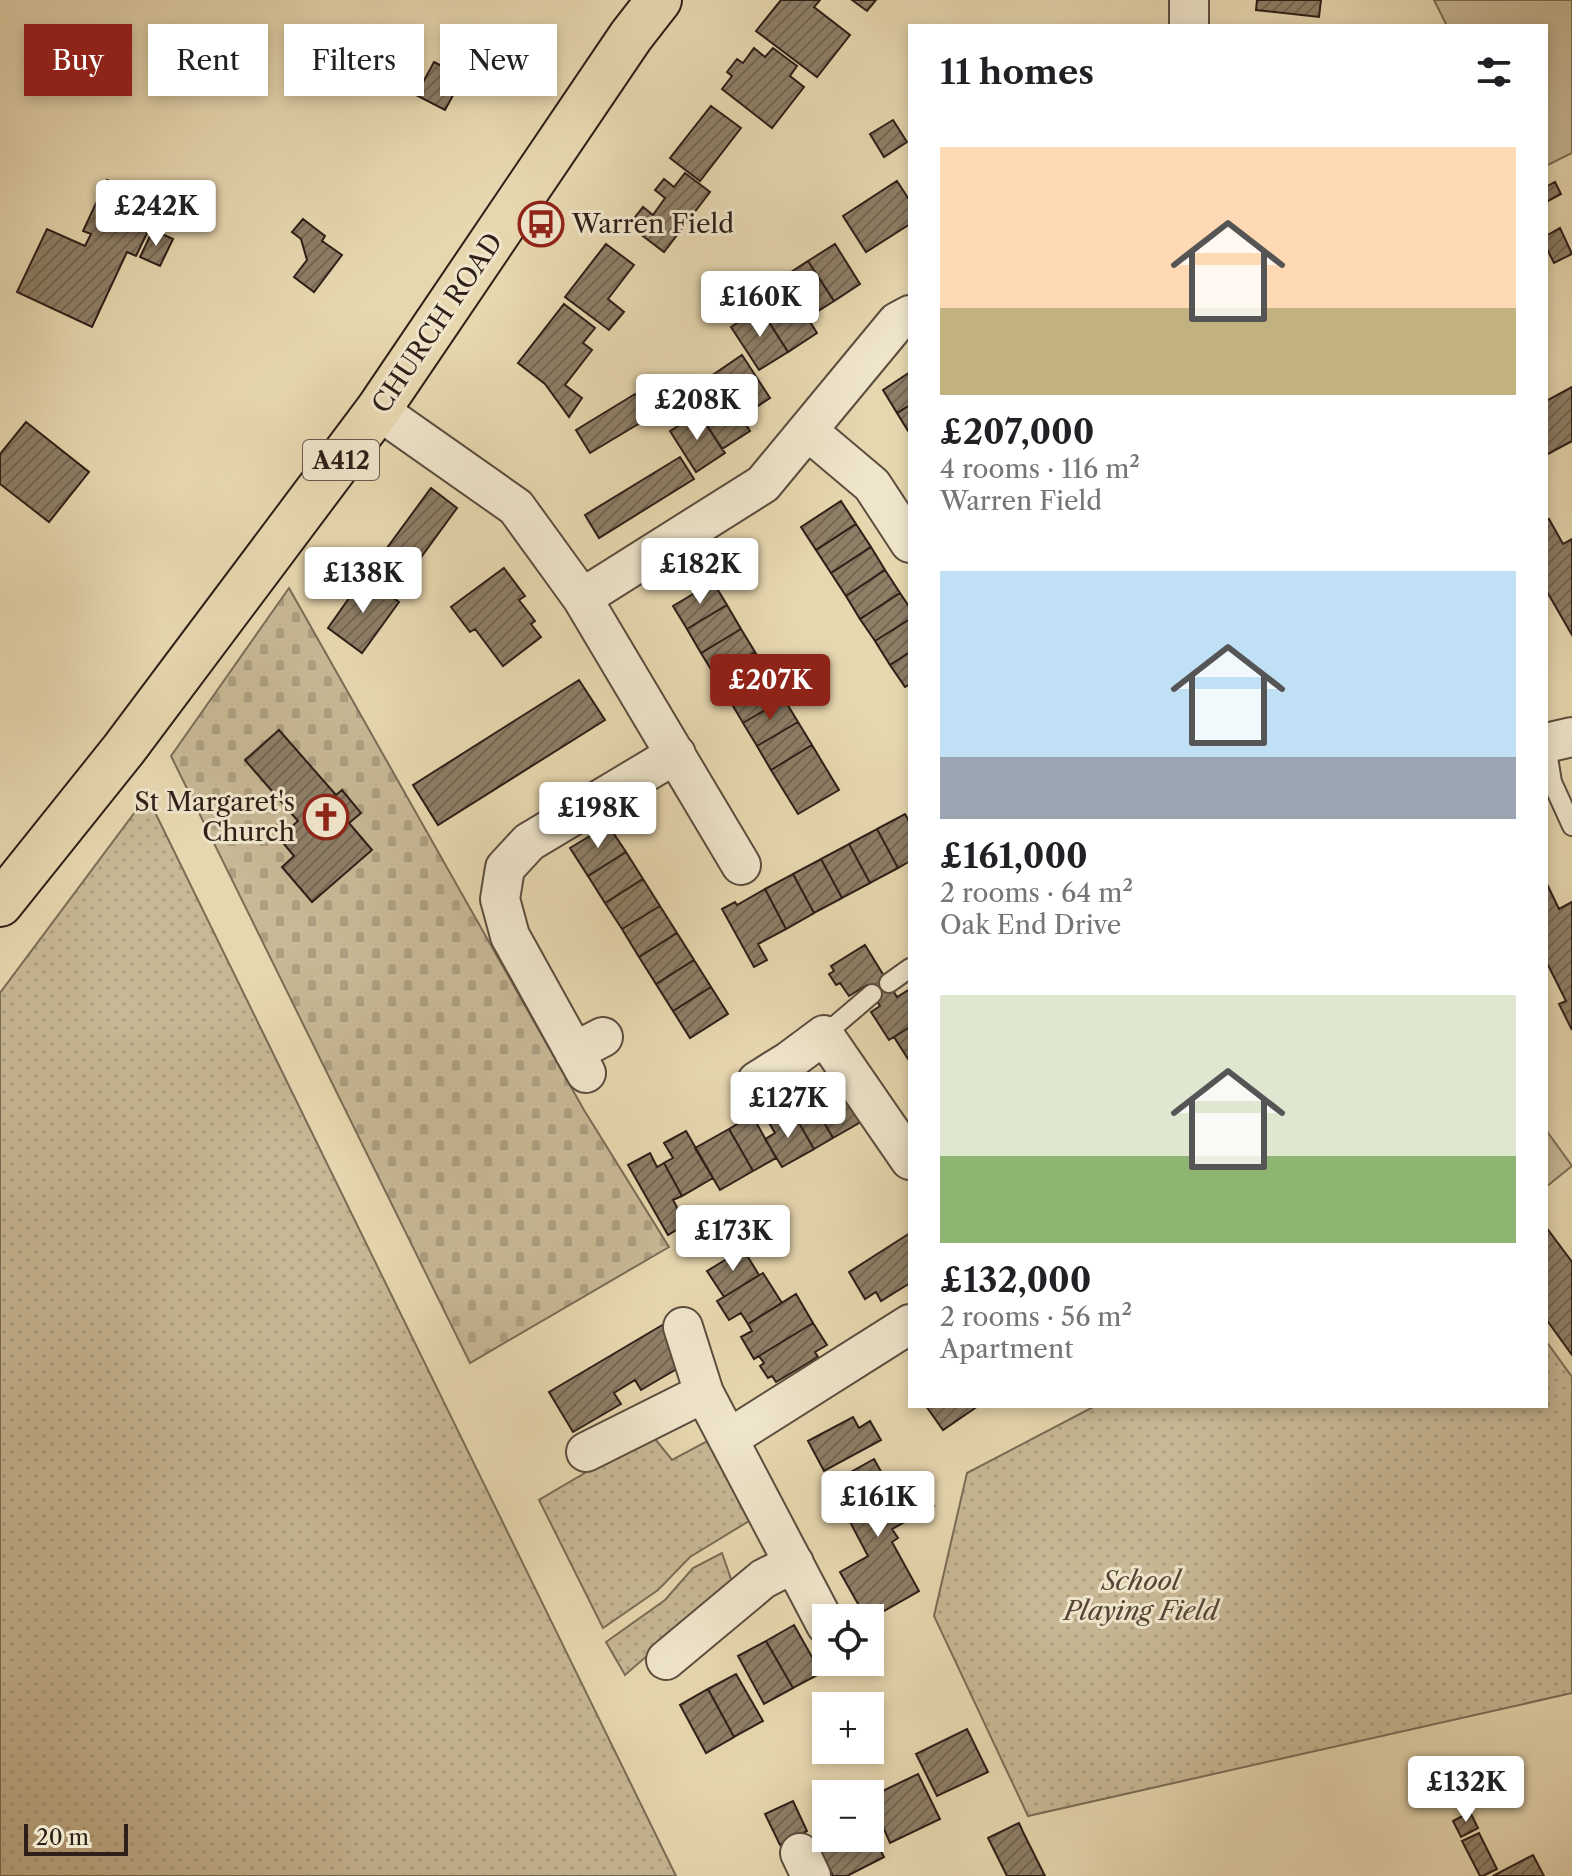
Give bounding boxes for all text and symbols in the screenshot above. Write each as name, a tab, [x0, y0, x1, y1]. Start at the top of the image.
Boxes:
chip: Buy	[24, 24, 132, 96]
chip: Rent	[148, 24, 268, 96]
chip: Filters	[284, 24, 424, 96]
chip: New	[440, 24, 557, 96]
icon: filters	[1472, 50, 1516, 94]
text: 11 homes	[940, 51, 1094, 93]
pin: £242K	[100, 180, 212, 248]
text: £242K	[114, 190, 198, 222]
icon: home	[1156, 199, 1300, 343]
bus stop icon: Warren Field	[517, 200, 565, 248]
place label: Warren Field	[571, 208, 734, 240]
street label: CHURCH ROAD	[365, 227, 509, 419]
pin: £160K	[704, 271, 816, 339]
text: £160K	[719, 281, 801, 313]
pin: £208K	[641, 374, 753, 442]
text: £208K	[654, 384, 740, 416]
text: £207,000	[940, 411, 1094, 453]
road number: A412	[303, 440, 379, 480]
text: 4 rooms · 116 m²	[940, 453, 1140, 485]
text: Warren Field	[940, 485, 1102, 517]
pin: £182K	[644, 538, 756, 606]
pin: £138K	[307, 547, 419, 615]
text: £182K	[659, 548, 741, 580]
text: £138K	[323, 557, 403, 589]
icon: home	[1156, 623, 1300, 767]
pin: £207K	[714, 654, 826, 722]
text: £207K	[728, 664, 812, 696]
pin: £198K	[542, 782, 654, 850]
place label: St Margaret's Church	[134, 786, 295, 848]
text: £198K	[557, 792, 639, 824]
church icon: St Margaret's Church	[302, 793, 350, 841]
text: £161,000	[940, 835, 1088, 877]
text: 2 rooms · 64 m²	[940, 877, 1133, 909]
text: Oak End Drive	[940, 909, 1121, 941]
icon: home	[1156, 1047, 1300, 1191]
pin: £127K	[732, 1072, 844, 1140]
text: £127K	[749, 1082, 827, 1114]
pin: £173K	[677, 1205, 789, 1273]
text: £173K	[694, 1215, 772, 1247]
text: £132,000	[940, 1259, 1091, 1301]
text: 2 rooms · 56 m²	[940, 1301, 1132, 1333]
text: Apartment	[940, 1333, 1073, 1365]
pin: £161K	[822, 1471, 934, 1539]
text: £161K	[839, 1481, 917, 1513]
park label: School Playing Field	[1062, 1565, 1221, 1627]
map controls	[812, 1604, 884, 1852]
button: locate	[812, 1604, 884, 1676]
button: +	[812, 1692, 884, 1764]
pin: £132K	[1410, 1756, 1522, 1824]
text: £132K	[1426, 1766, 1506, 1798]
button: −	[812, 1780, 884, 1852]
scale bar	[24, 1820, 128, 1856]
text: 20 m	[36, 1824, 89, 1851]

